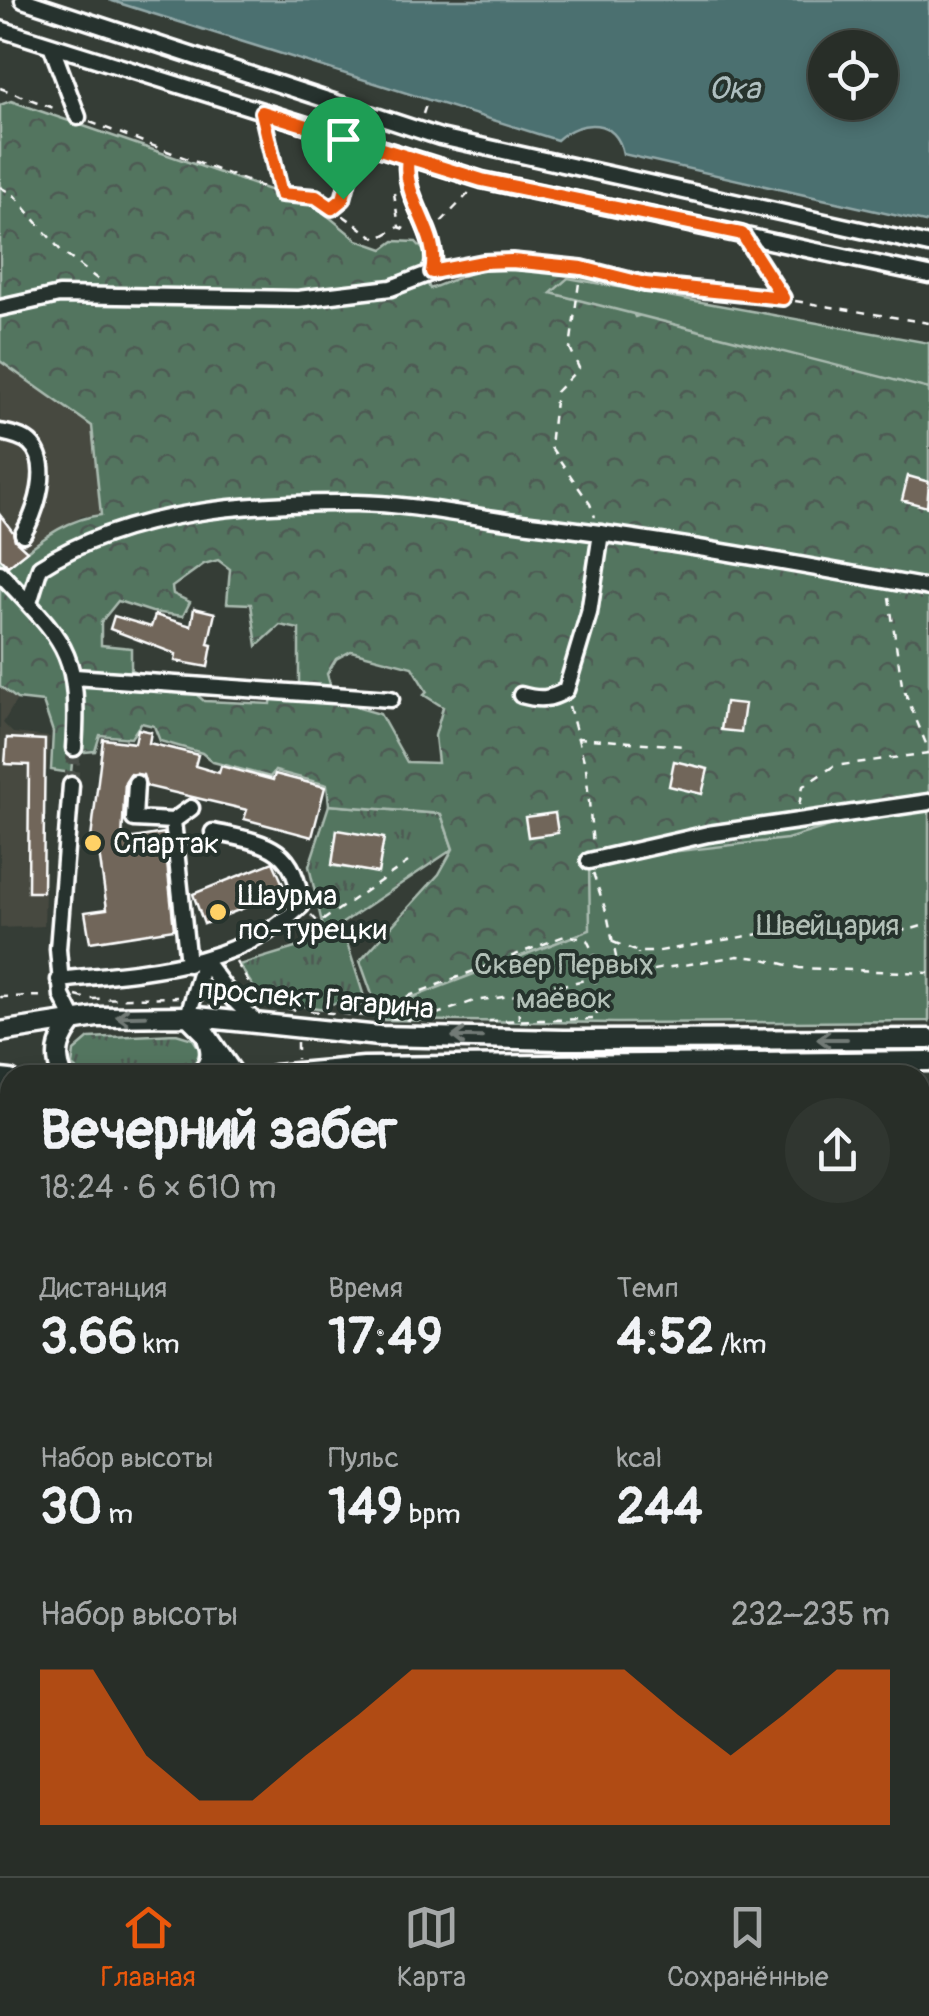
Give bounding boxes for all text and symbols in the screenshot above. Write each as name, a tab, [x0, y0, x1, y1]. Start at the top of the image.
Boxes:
map controls	[808, 30, 898, 120]
button: locate	[808, 30, 898, 120]
water label: Ока	[708, 69, 762, 109]
pin	[301, 97, 386, 200]
icon: arrive	[316, 112, 371, 167]
place label: Спартак	[113, 825, 219, 862]
marker: Спартак	[82, 832, 104, 854]
place label: Шаурма по-турецки	[238, 877, 387, 948]
marker: Шаурма по-турецки	[207, 901, 229, 923]
park label: Швейцария	[757, 907, 899, 944]
park label: Сквер Первых маёвок	[474, 946, 654, 1017]
street label: проспект Гагарина	[196, 970, 436, 1028]
one-way arrow	[116, 1007, 148, 1026]
one-way arrow	[451, 1028, 484, 1046]
one-way arrow	[816, 1030, 848, 1048]
text: Вечерний забег	[40, 1096, 397, 1165]
button: share	[785, 1098, 890, 1203]
text: 18:24 · 6 × 610 m	[40, 1168, 276, 1208]
text: Дистанция	[40, 1271, 167, 1306]
text: Время	[328, 1271, 403, 1306]
text: Темп	[617, 1271, 679, 1306]
text: 3.66	[40, 1306, 137, 1369]
text: 17:49	[328, 1306, 442, 1369]
text: 4:52	[617, 1306, 714, 1369]
text: km	[137, 1327, 180, 1362]
text: /km	[714, 1327, 767, 1362]
text: Набор высоты	[40, 1441, 213, 1476]
text: Пульс	[328, 1441, 399, 1476]
text: kcal	[617, 1441, 662, 1476]
text: 30	[40, 1476, 102, 1539]
text: 149	[328, 1476, 403, 1539]
text: 244	[617, 1476, 703, 1539]
text: m	[102, 1497, 133, 1532]
text: bpm	[403, 1497, 461, 1532]
text: Набор высоты	[40, 1595, 238, 1635]
text: 232–235 m	[731, 1595, 890, 1635]
tab: Главная	[101, 1900, 196, 1995]
tab: Карта	[397, 1900, 466, 1995]
tab: Сохранённые	[667, 1900, 828, 1995]

